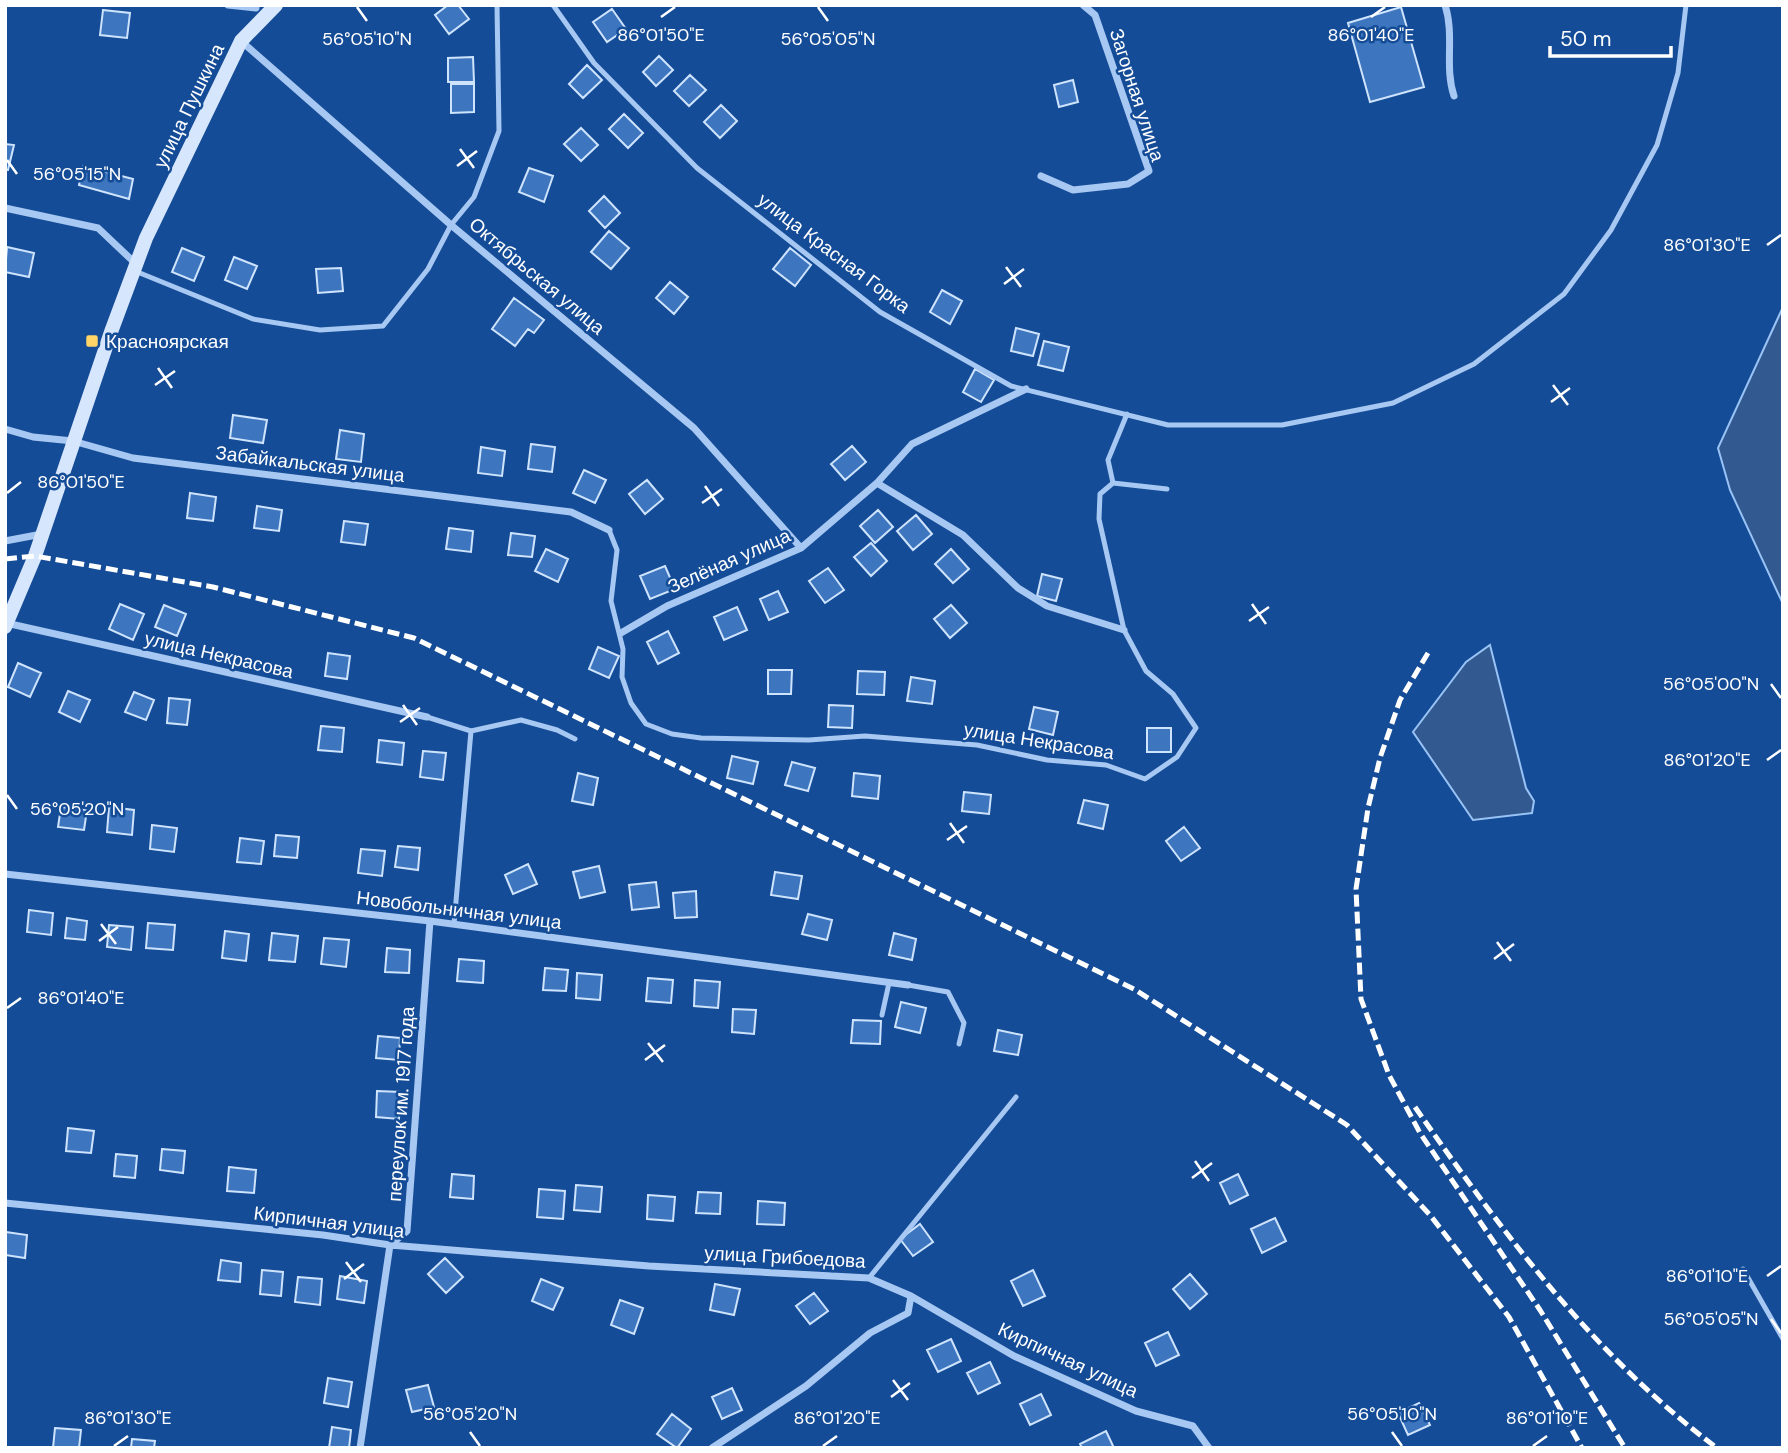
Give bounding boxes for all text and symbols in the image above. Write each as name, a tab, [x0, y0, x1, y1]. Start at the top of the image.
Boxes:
scale bar	[1550, 14, 1671, 58]
text: 86°01'50"E	[617, 23, 705, 47]
text: 86°01'40"E	[1328, 23, 1414, 47]
street label: Загорная улица	[1104, 25, 1170, 165]
text: 50 m	[1560, 25, 1611, 53]
text: 56°05'10"N	[322, 27, 412, 51]
text: 56°05'05"N	[781, 27, 875, 51]
street label: улица Пушкина	[148, 39, 230, 172]
text: 56°05'15"N	[33, 162, 121, 186]
street label: улица Красная Горка	[753, 187, 916, 319]
street label: Октябрьская улица	[464, 212, 610, 340]
text: 86°01'30"E	[1663, 233, 1751, 257]
place label: Красноярская	[106, 329, 229, 354]
marker: Красноярская	[84, 333, 100, 349]
street label: Забайкальская улица	[214, 440, 406, 488]
text: 86°01'50"E	[37, 470, 125, 494]
street label: Зелёная улица	[664, 523, 795, 599]
street label: улица Некрасова	[142, 626, 296, 684]
text: 56°05'00"N	[1663, 672, 1759, 696]
street label: улица Некрасова	[962, 717, 1116, 765]
text: 86°01'20"E	[1663, 748, 1751, 772]
text: 56°05'20"N	[30, 797, 124, 821]
street label: Новобольничная улица	[355, 885, 563, 935]
text: 86°01'40"E	[38, 986, 124, 1010]
street label: переулок им. 1917 года	[382, 1005, 420, 1202]
street label: Кирпичная улица	[252, 1200, 406, 1244]
street label: улица Грибоедова	[704, 1240, 867, 1274]
text: 86°01'10"E	[1666, 1264, 1748, 1288]
text: 56°05'05"N	[1664, 1307, 1758, 1331]
street label: Кирпичная улица	[994, 1317, 1142, 1404]
text: 56°05'20"N	[423, 1402, 517, 1426]
text: 56°05'10"N	[1347, 1402, 1437, 1426]
text: 86°01'30"E	[84, 1406, 172, 1430]
text: 86°01'20"E	[793, 1406, 881, 1430]
text: 86°01'10"E	[1506, 1406, 1588, 1430]

